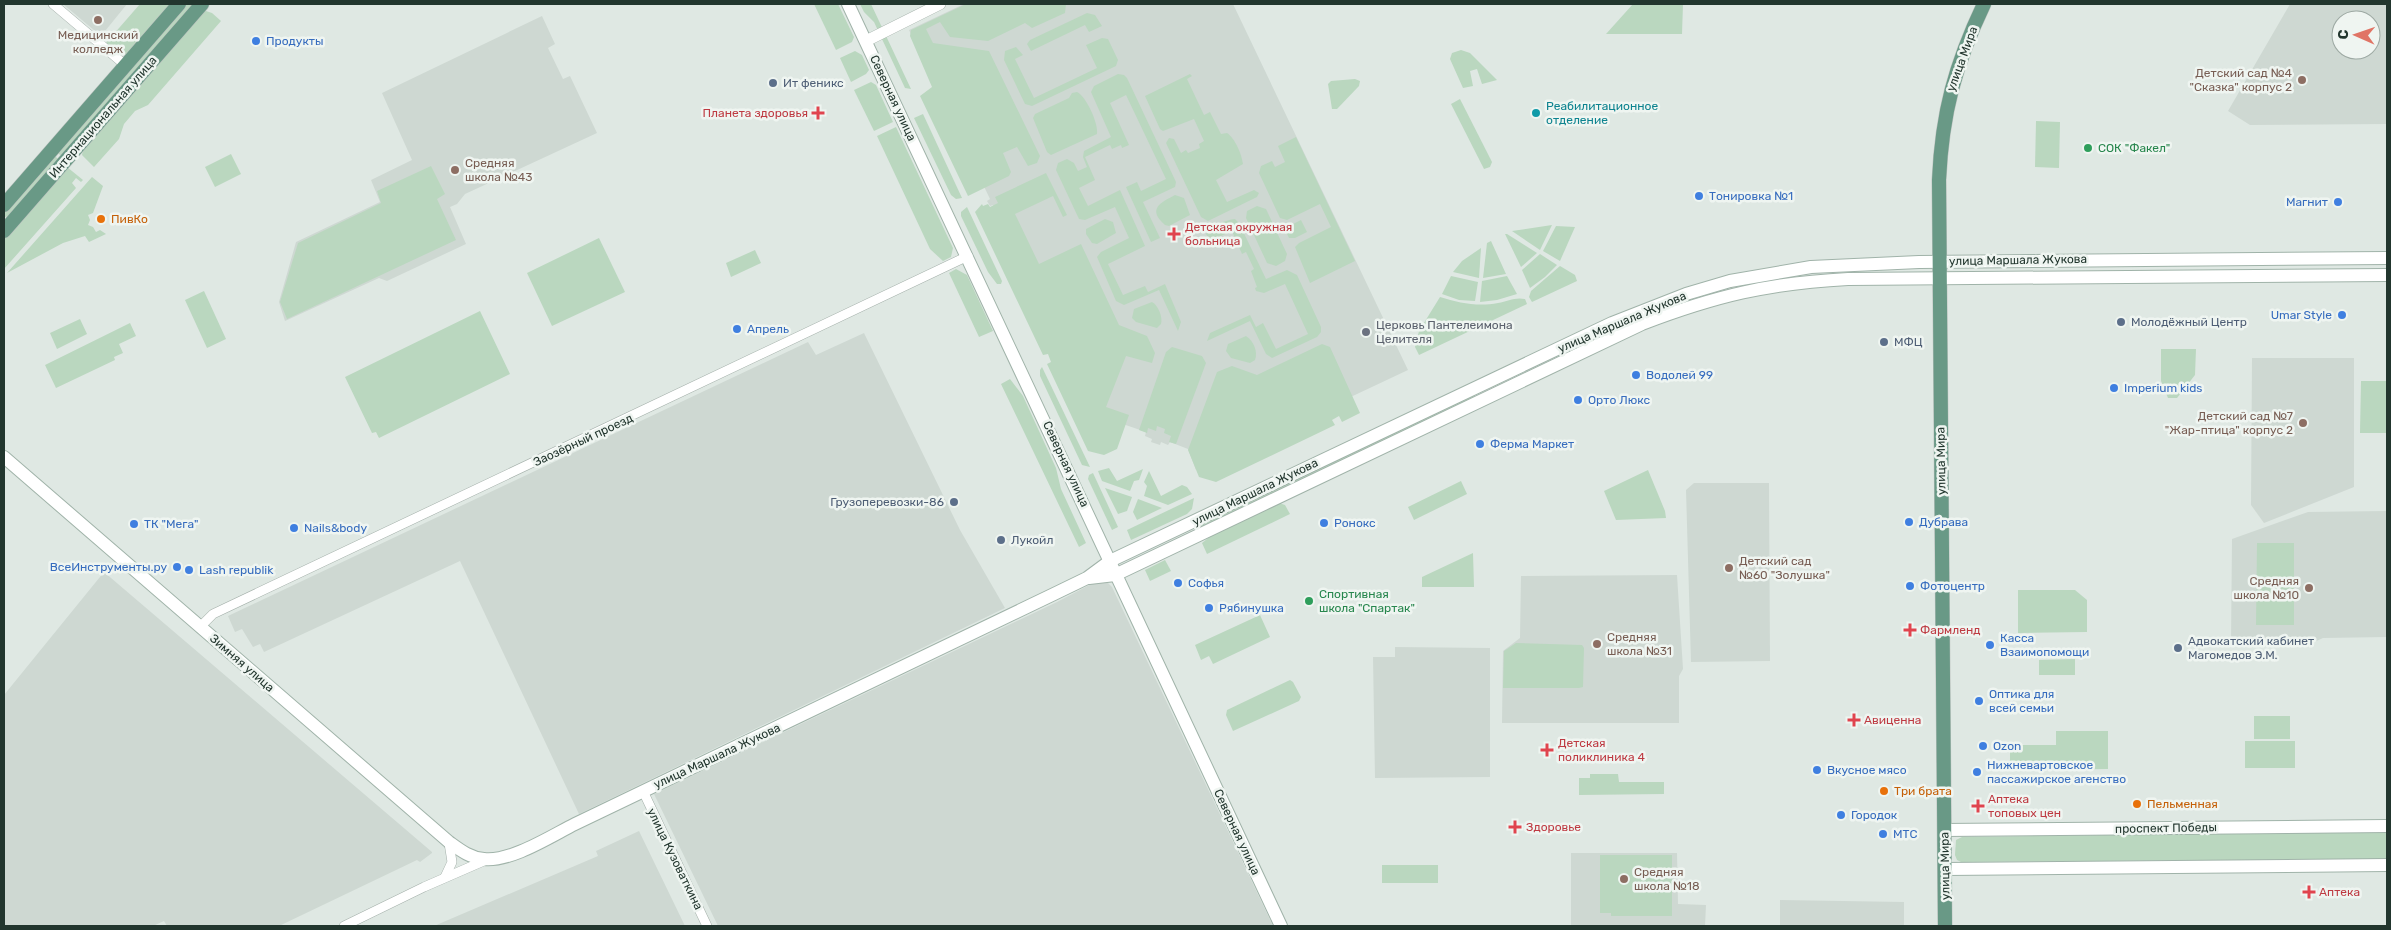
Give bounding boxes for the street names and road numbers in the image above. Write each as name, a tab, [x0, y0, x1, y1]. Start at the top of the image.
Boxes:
street label: улица Мира	[1944, 25, 1980, 93]
street label: Интернациональная улица	[46, 53, 160, 181]
street label: Северная улица	[867, 53, 919, 143]
street label: улица Маршала Жукова	[1949, 252, 2087, 268]
street label: улица Маршала Жукова	[1556, 289, 1688, 355]
street label: Заозёрный проезд	[531, 411, 635, 469]
street label: Северная улица	[1040, 419, 1092, 509]
street label: улица Мира	[1933, 427, 1949, 495]
street label: улица Маршала Жукова	[1190, 455, 1320, 529]
street label: Зимняя улица	[207, 631, 277, 695]
street label: улица Маршала Жукова	[651, 720, 783, 792]
street label: Северная улица	[1211, 787, 1263, 877]
street label: улица Кузоваткина	[644, 806, 706, 912]
street label: проспект Победы	[2115, 820, 2217, 836]
street label: улица Мира	[1937, 832, 1953, 900]

